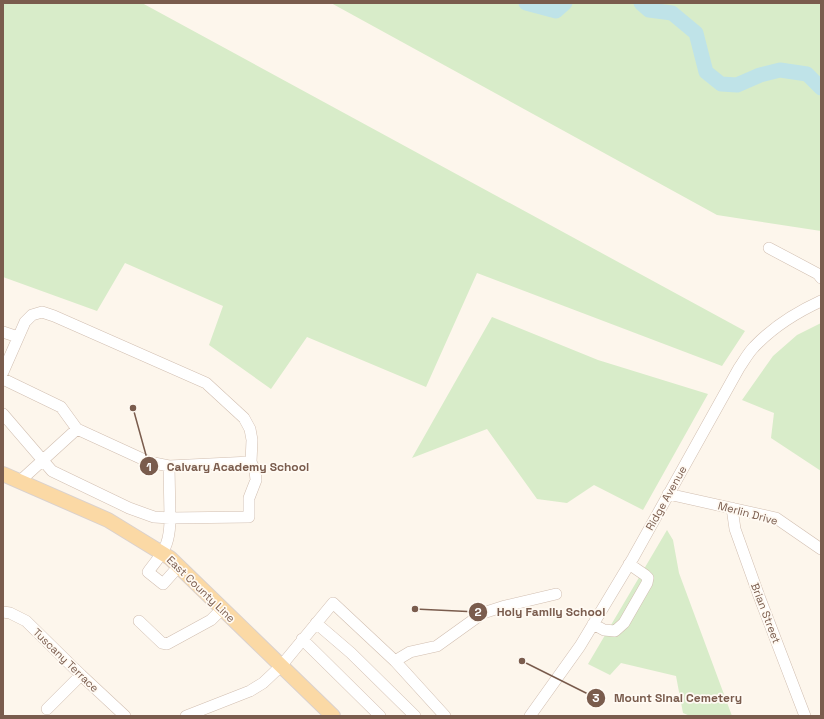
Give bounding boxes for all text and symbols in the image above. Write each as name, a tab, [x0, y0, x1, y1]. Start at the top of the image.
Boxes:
callout: Calvary Academy School	[139, 454, 318, 478]
text: 1	[146, 459, 152, 475]
text: Calvary Academy School	[167, 459, 309, 475]
street label: Ridge Avenue	[642, 463, 690, 533]
street label: Merlin Drive	[716, 498, 780, 528]
street label: East County Line	[164, 553, 238, 625]
street label: Brian Street	[748, 581, 784, 645]
callout: Holy Family School	[468, 600, 613, 624]
text: 2	[474, 604, 482, 620]
text: Holy Family School	[497, 604, 605, 620]
street label: Tuscany Terrace	[30, 625, 102, 695]
callout: Mount Sinai Cemetery	[586, 686, 750, 710]
text: 3	[592, 690, 600, 706]
text: Mount Sinai Cemetery	[614, 690, 742, 706]

